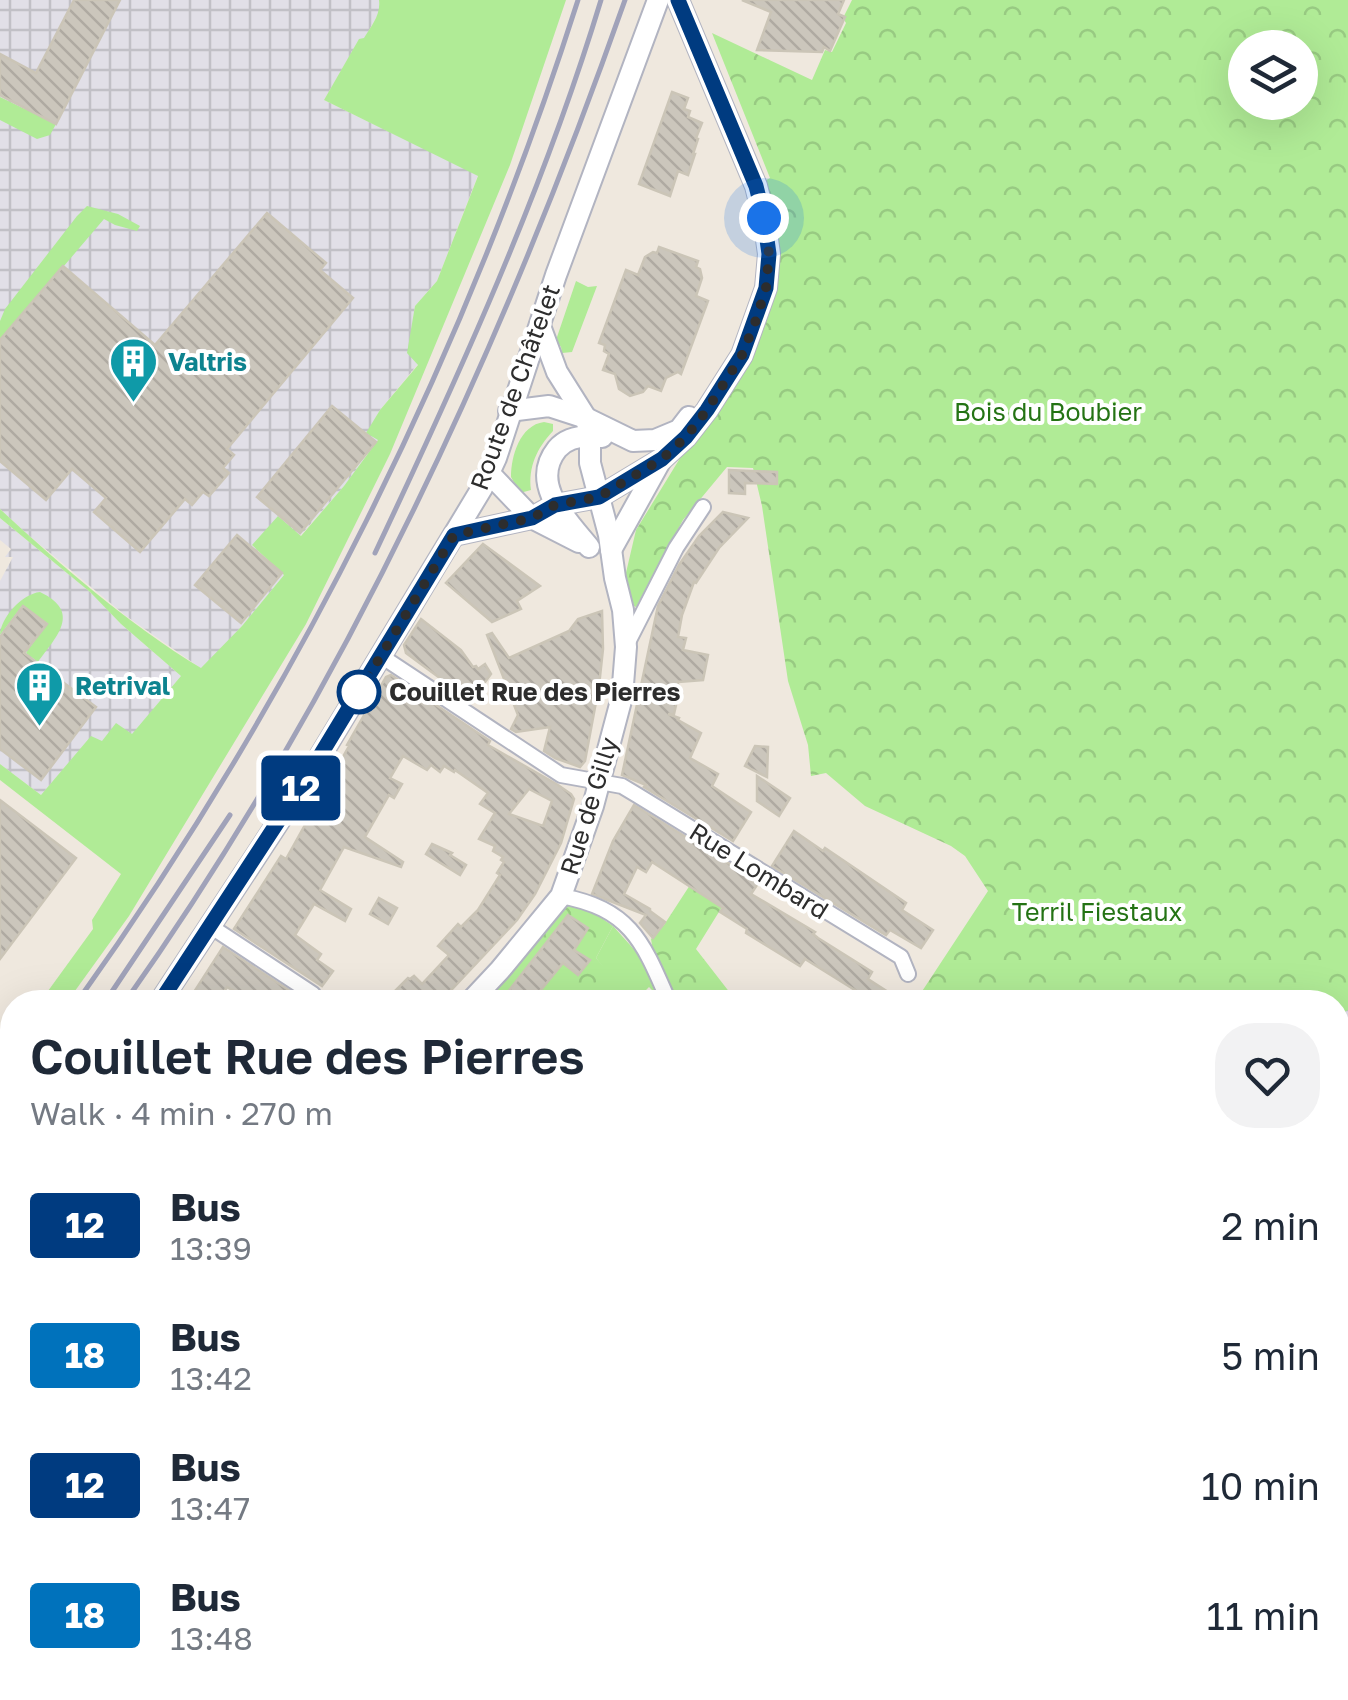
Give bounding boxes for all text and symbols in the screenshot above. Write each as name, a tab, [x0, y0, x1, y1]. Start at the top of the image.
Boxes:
map controls	[1228, 30, 1318, 120]
button: layers	[1228, 30, 1318, 120]
your location	[739, 193, 789, 243]
street label: Route de Châtelet	[463, 280, 566, 494]
building icon: Valtris	[107, 336, 159, 404]
place label: Valtris	[168, 346, 247, 377]
park label: Bois du Boubier	[954, 396, 1142, 427]
building icon: Retrival	[14, 660, 66, 728]
place label: Retrival	[75, 670, 170, 701]
marker: Couillet Rue des Pierres	[338, 671, 380, 713]
place label: Couillet Rue des Pierres	[389, 676, 680, 707]
street label: Rue de Gilly	[553, 733, 624, 878]
line badge: 12	[256, 756, 346, 820]
text: 12	[281, 767, 321, 809]
street label: Rue Lombard	[684, 816, 834, 926]
park label: Terril Fiestaux	[1012, 896, 1183, 927]
button: heart	[1215, 1023, 1320, 1128]
text: Couillet Rue des Pierres	[30, 1027, 585, 1085]
text: Walk · 4 min · 270 m	[30, 1094, 333, 1132]
text: Bus	[170, 1184, 241, 1229]
text: 2 min	[1221, 1203, 1320, 1248]
text: 12	[65, 1204, 105, 1246]
text: 13:39	[170, 1229, 252, 1267]
text: Bus	[170, 1314, 241, 1359]
text: 5 min	[1221, 1333, 1320, 1378]
text: 18	[65, 1334, 105, 1376]
text: 13:42	[170, 1359, 252, 1397]
text: Bus	[170, 1444, 241, 1489]
text: 10 min	[1201, 1463, 1320, 1508]
text: 12	[65, 1464, 105, 1506]
text: 13:47	[170, 1489, 250, 1527]
text: Bus	[170, 1574, 241, 1619]
text: 11 min	[1206, 1593, 1320, 1638]
text: 18	[65, 1594, 105, 1636]
text: 13:48	[170, 1619, 253, 1657]

